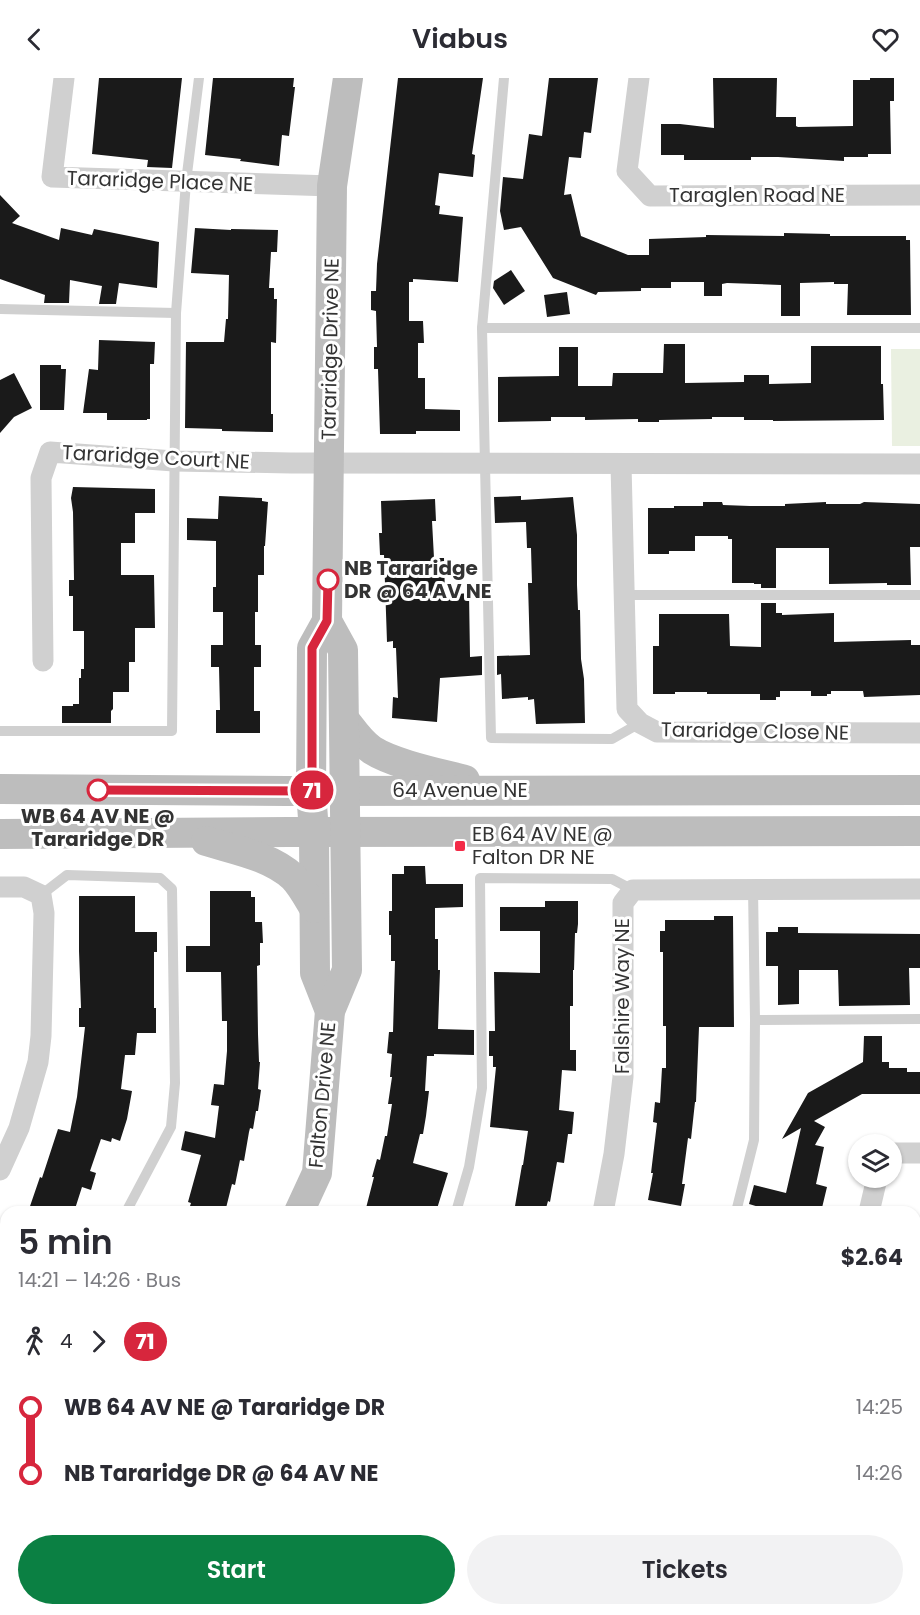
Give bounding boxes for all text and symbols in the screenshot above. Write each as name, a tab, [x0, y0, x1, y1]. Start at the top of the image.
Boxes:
text: Viabus	[412, 20, 508, 57]
icon: back	[18, 23, 51, 56]
icon: heart	[869, 23, 902, 56]
street label: Tararidge Place NE	[66, 164, 254, 198]
street label: Taraglen Road NE	[669, 181, 845, 209]
street label: Tararidge Drive NE	[314, 258, 346, 440]
street label: Tararidge Court NE	[61, 438, 251, 476]
place label: NB Tararidge DR @ 64 AV NE	[344, 554, 492, 605]
marker: NB Tararidge DR @ 64 AV NE	[317, 569, 339, 591]
street label: Tararidge Close NE	[661, 715, 849, 747]
line badge: 71	[285, 770, 339, 810]
text: 71	[302, 776, 322, 805]
street label: 64 Avenue NE	[392, 776, 528, 804]
marker: WB 64 AV NE @ Tararidge DR	[87, 779, 109, 801]
place label: WB 64 AV NE @ Tararidge DR	[21, 802, 175, 853]
place label: EB 64 AV NE @ Falton DR NE	[472, 820, 613, 871]
marker: EB 64 AV NE @ Falton DR NE	[453, 839, 467, 853]
street label: Falshire Way NE	[608, 918, 636, 1074]
street label: Falton Drive NE	[302, 1021, 342, 1169]
map controls	[848, 1134, 902, 1188]
button: layers	[848, 1134, 902, 1188]
text: 5 min	[18, 1219, 113, 1266]
text: $2.64	[841, 1242, 903, 1273]
text: 14:21 – 14:26 · Bus	[18, 1266, 181, 1294]
icon: walk	[18, 1325, 51, 1358]
icon: forward	[82, 1325, 115, 1358]
text: 4	[60, 1327, 73, 1355]
text: 71	[136, 1327, 155, 1356]
text: WB 64 AV NE @ Tararidge DR	[64, 1392, 385, 1423]
text: 14:25	[856, 1393, 903, 1421]
text: NB Tararidge DR @ 64 AV NE	[64, 1458, 378, 1489]
text: 14:26	[856, 1459, 903, 1487]
button: Start	[18, 1535, 455, 1604]
button: Tickets	[467, 1535, 903, 1604]

